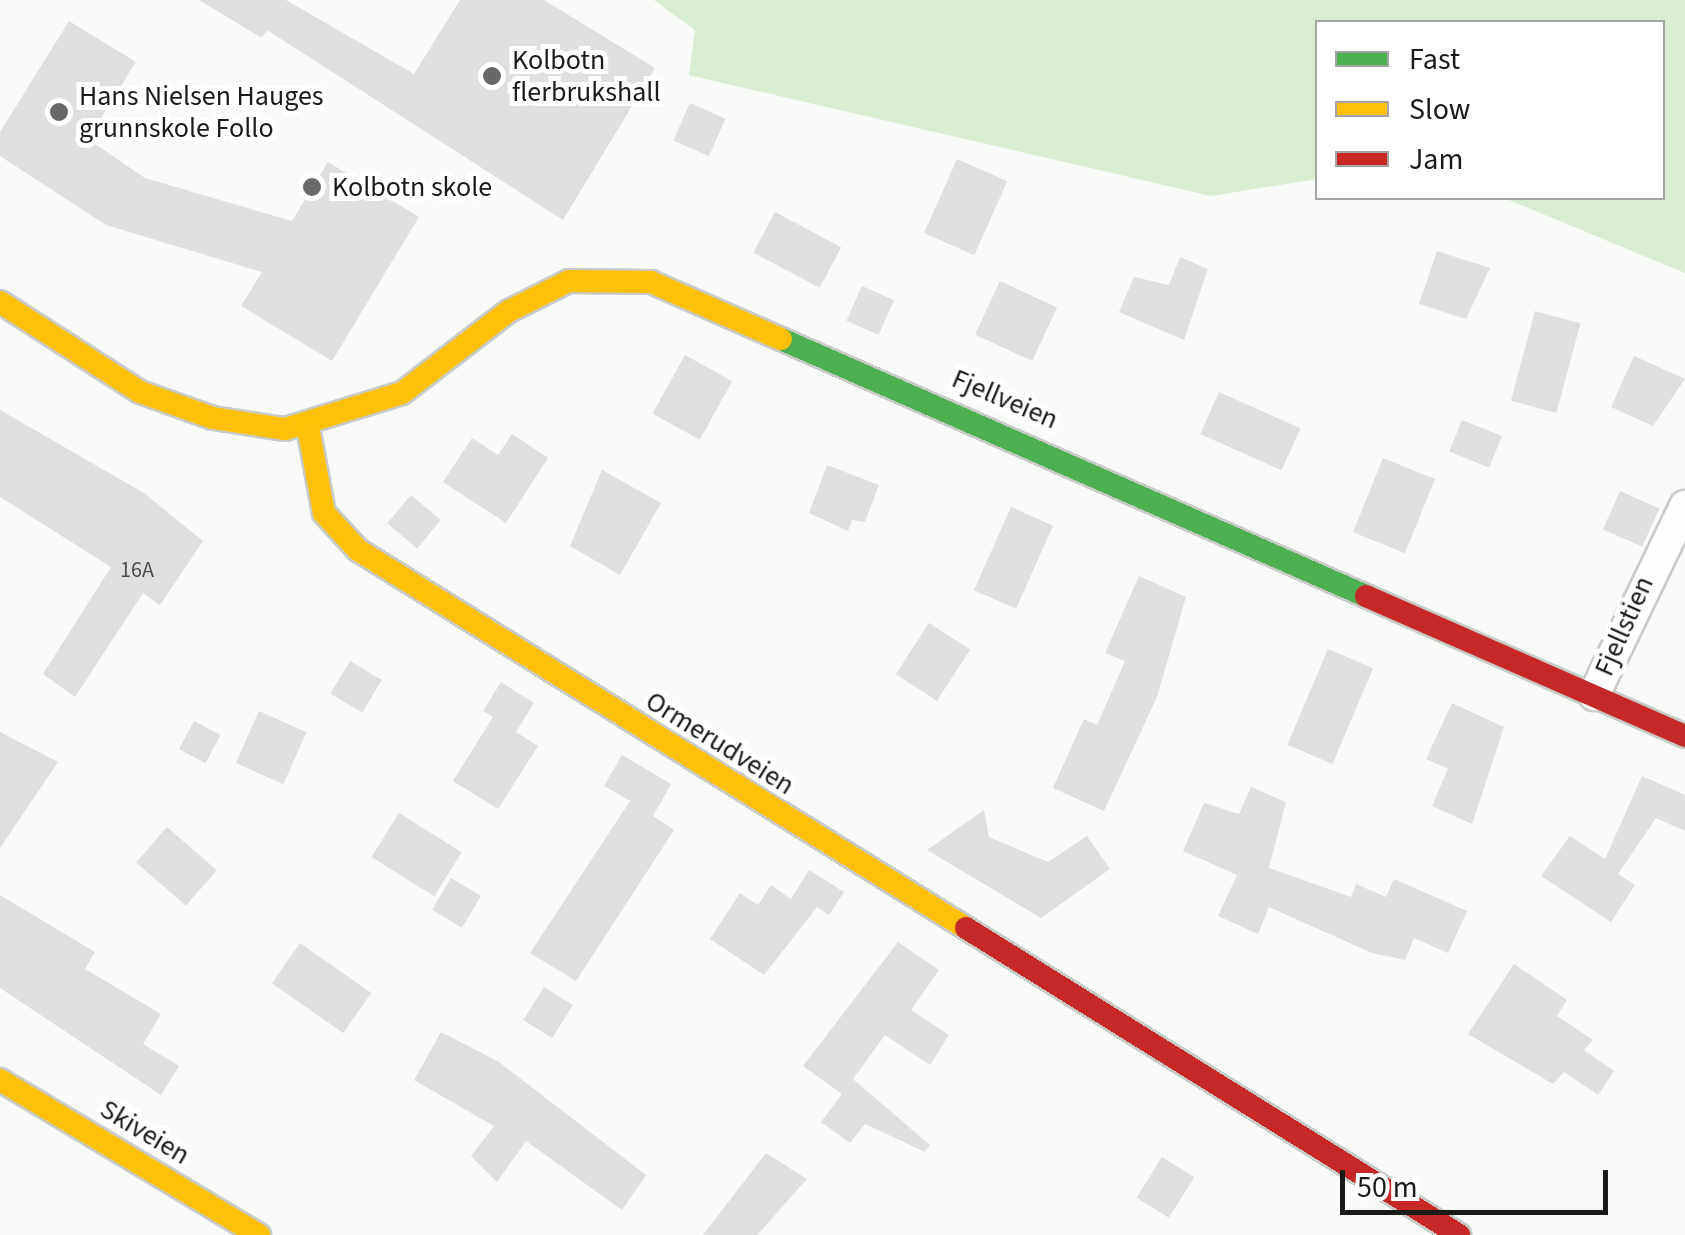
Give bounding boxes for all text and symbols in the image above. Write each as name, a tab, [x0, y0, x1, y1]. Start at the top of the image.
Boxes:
legend	[1315, 20, 1665, 200]
text: Fast	[1409, 38, 1460, 81]
place label: Kolbotn flerbrukshall	[512, 43, 661, 109]
marker: Kolbotn flerbrukshall	[481, 65, 503, 87]
place label: Hans Nielsen Hauges grunnskole Follo	[79, 79, 324, 145]
text: Slow	[1409, 88, 1470, 131]
marker: Hans Nielsen Hauges grunnskole Follo	[48, 101, 70, 123]
text: Jam	[1409, 138, 1463, 181]
place label: Kolbotn skole	[332, 170, 492, 204]
marker: Kolbotn skole	[301, 176, 323, 198]
street label: Fjellveien	[947, 362, 1063, 436]
house number: 16A	[120, 558, 154, 584]
street label: Fjellstien	[1587, 571, 1661, 681]
street label: Ormerudveien	[640, 684, 800, 802]
street label: Skiveien	[94, 1092, 196, 1172]
scale bar	[1345, 1150, 1612, 1212]
text: 50 m	[1357, 1166, 1418, 1209]

